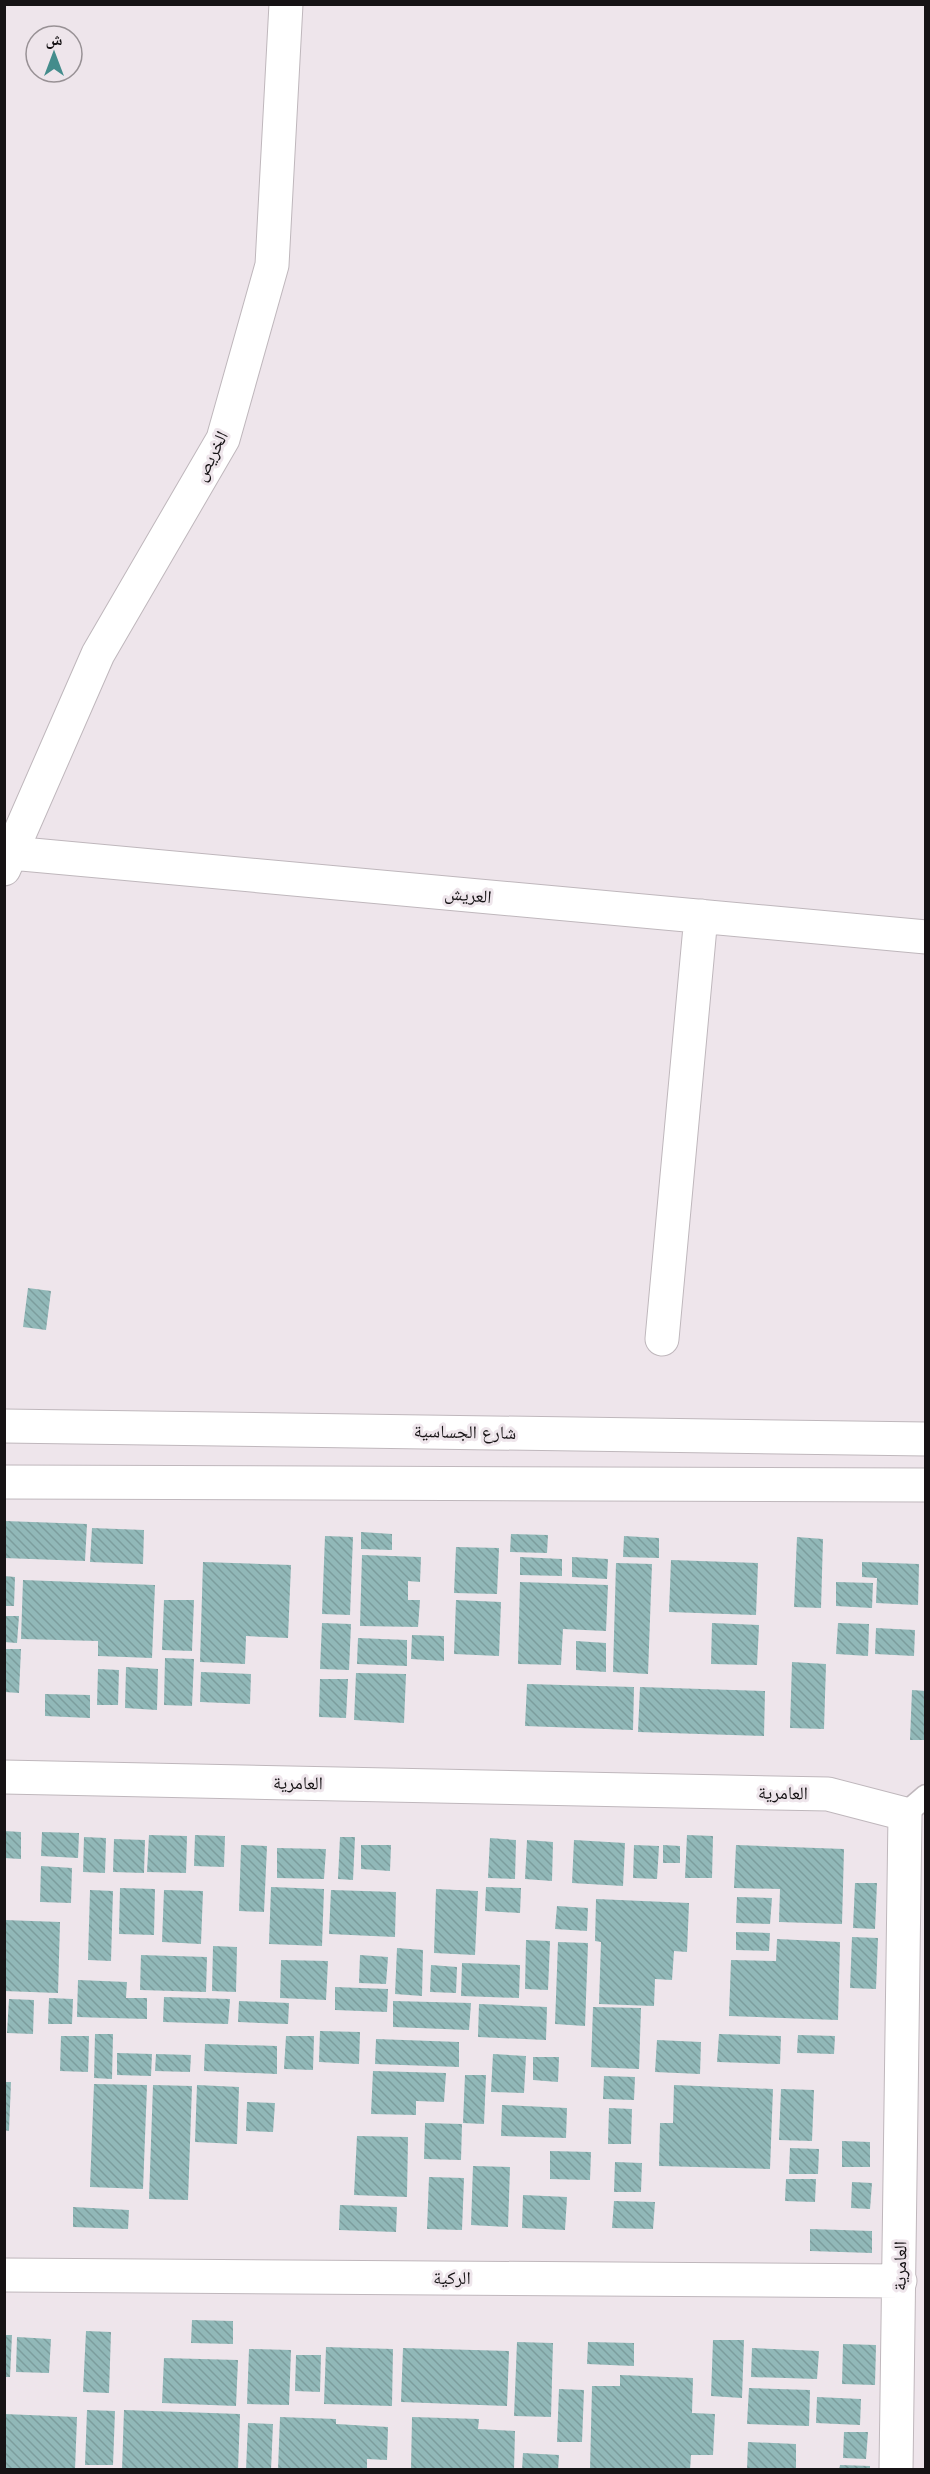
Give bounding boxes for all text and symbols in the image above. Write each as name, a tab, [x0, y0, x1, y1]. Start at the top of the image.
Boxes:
north arrow	[24, 24, 84, 84]
text: ش	[46, 29, 63, 49]
street label: الخريص	[189, 427, 233, 485]
street label: العريش	[443, 882, 493, 908]
street label: شارع الجساسية	[414, 1420, 516, 1444]
street label: العامرية	[273, 1772, 323, 1794]
street label: العامرية	[758, 1782, 808, 1804]
street label: العامرية	[889, 2241, 911, 2291]
street label: الركية	[433, 2267, 471, 2288]

